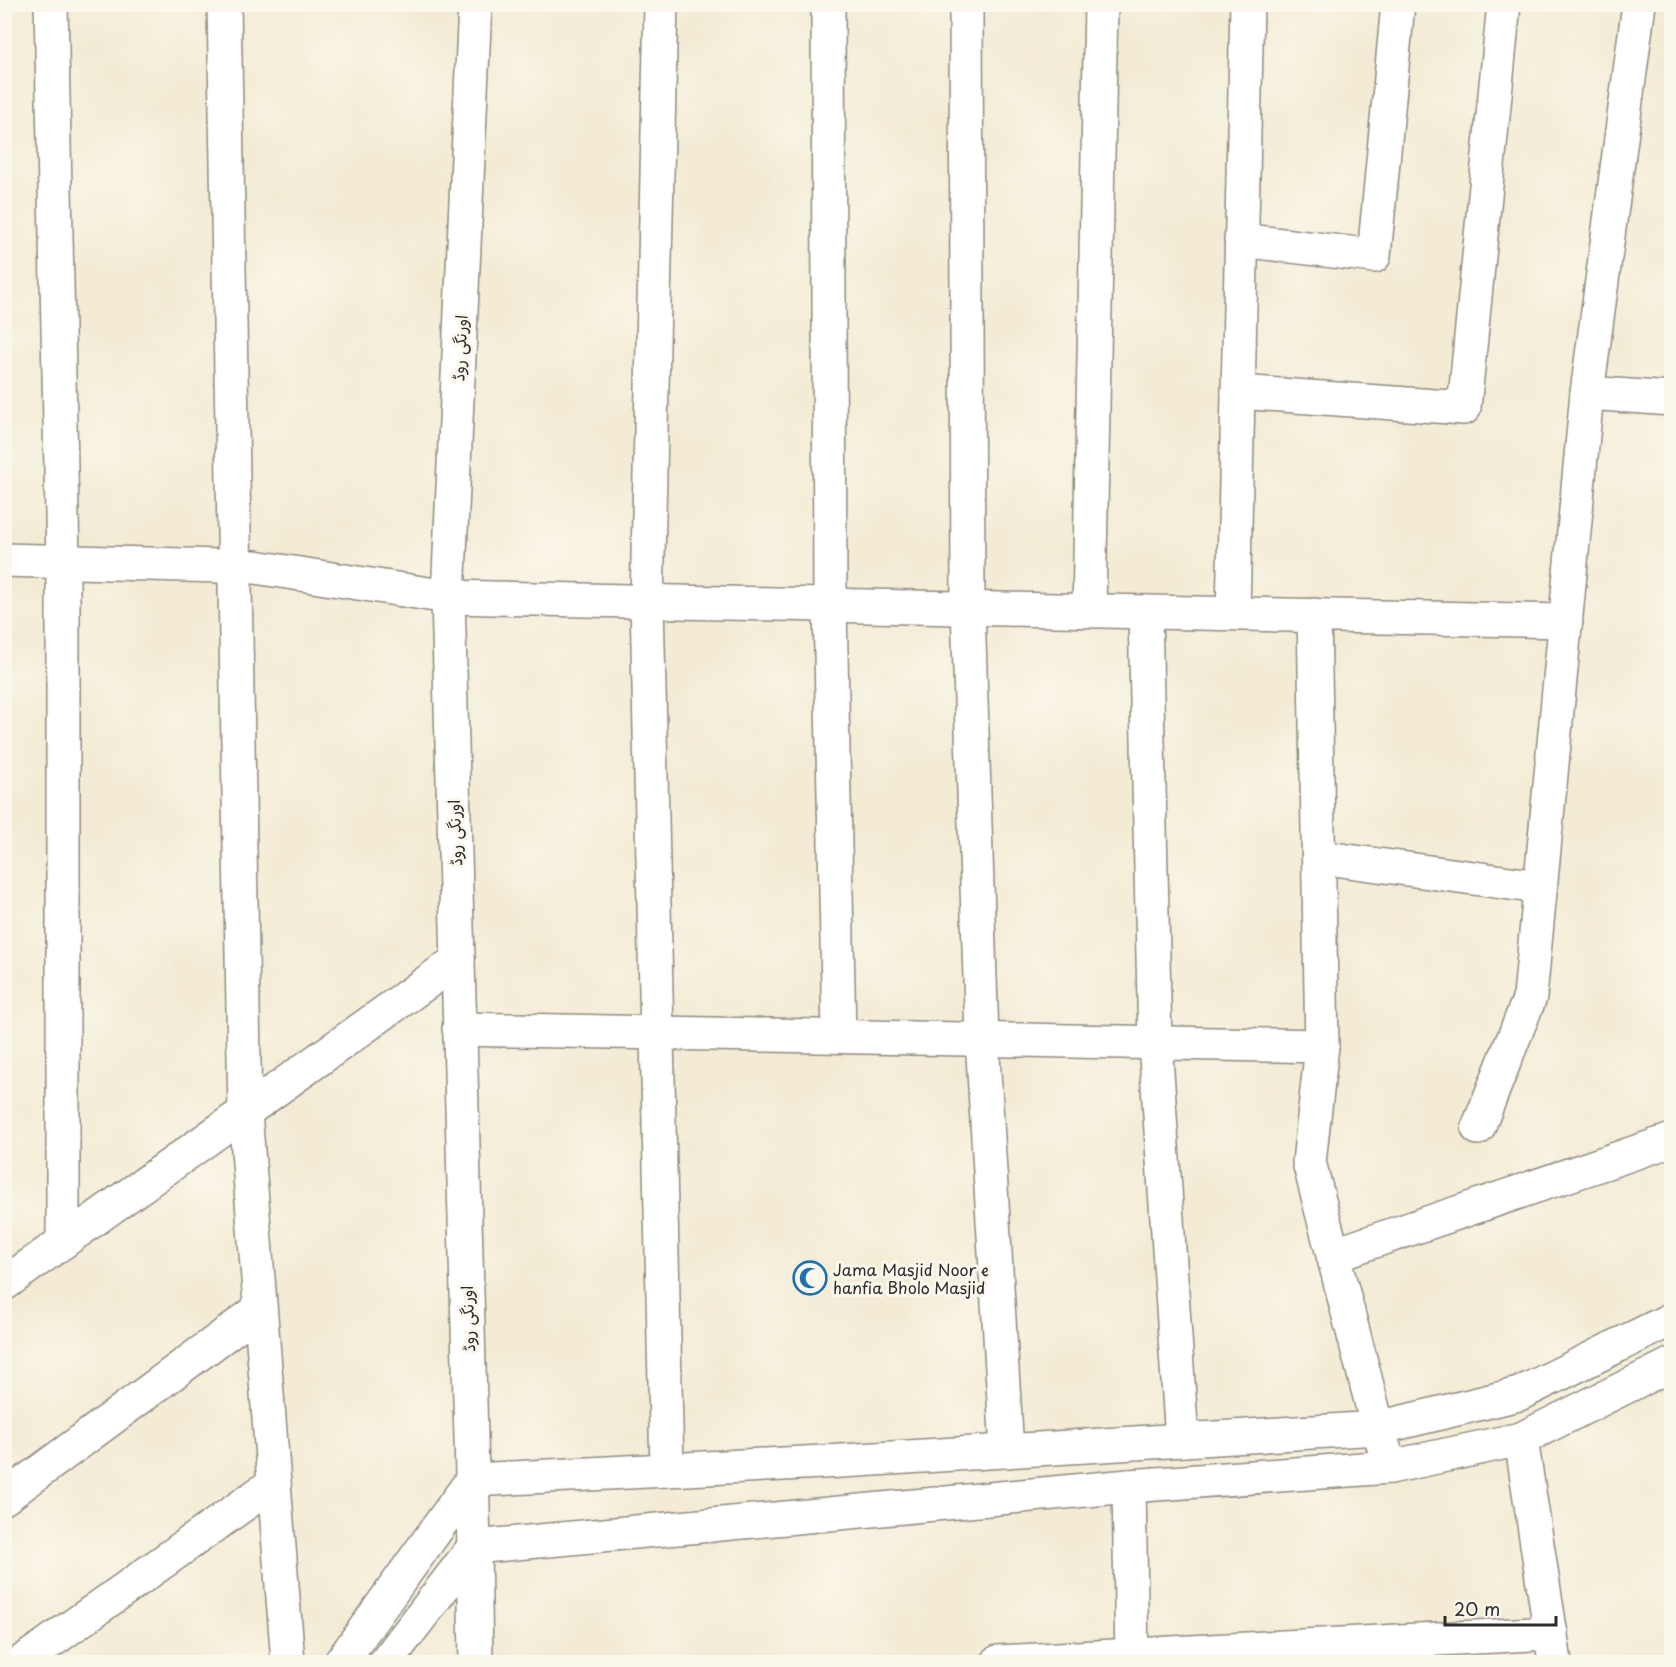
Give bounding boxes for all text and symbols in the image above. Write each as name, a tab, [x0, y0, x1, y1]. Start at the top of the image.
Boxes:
street label: اورنگی روڈ	[445, 314, 473, 382]
street label: اورنگی روڈ	[441, 799, 467, 867]
place label: Jama Masjid Noor e hanfia Bholo Masjid	[833, 1257, 989, 1299]
mosque icon: Jama Masjid Noor e hanfia Bholo Masjid	[792, 1260, 828, 1296]
street label: اورنگی روڈ	[454, 1285, 480, 1353]
scale bar	[1445, 1589, 1556, 1627]
text: 20 m	[1454, 1595, 1500, 1622]

